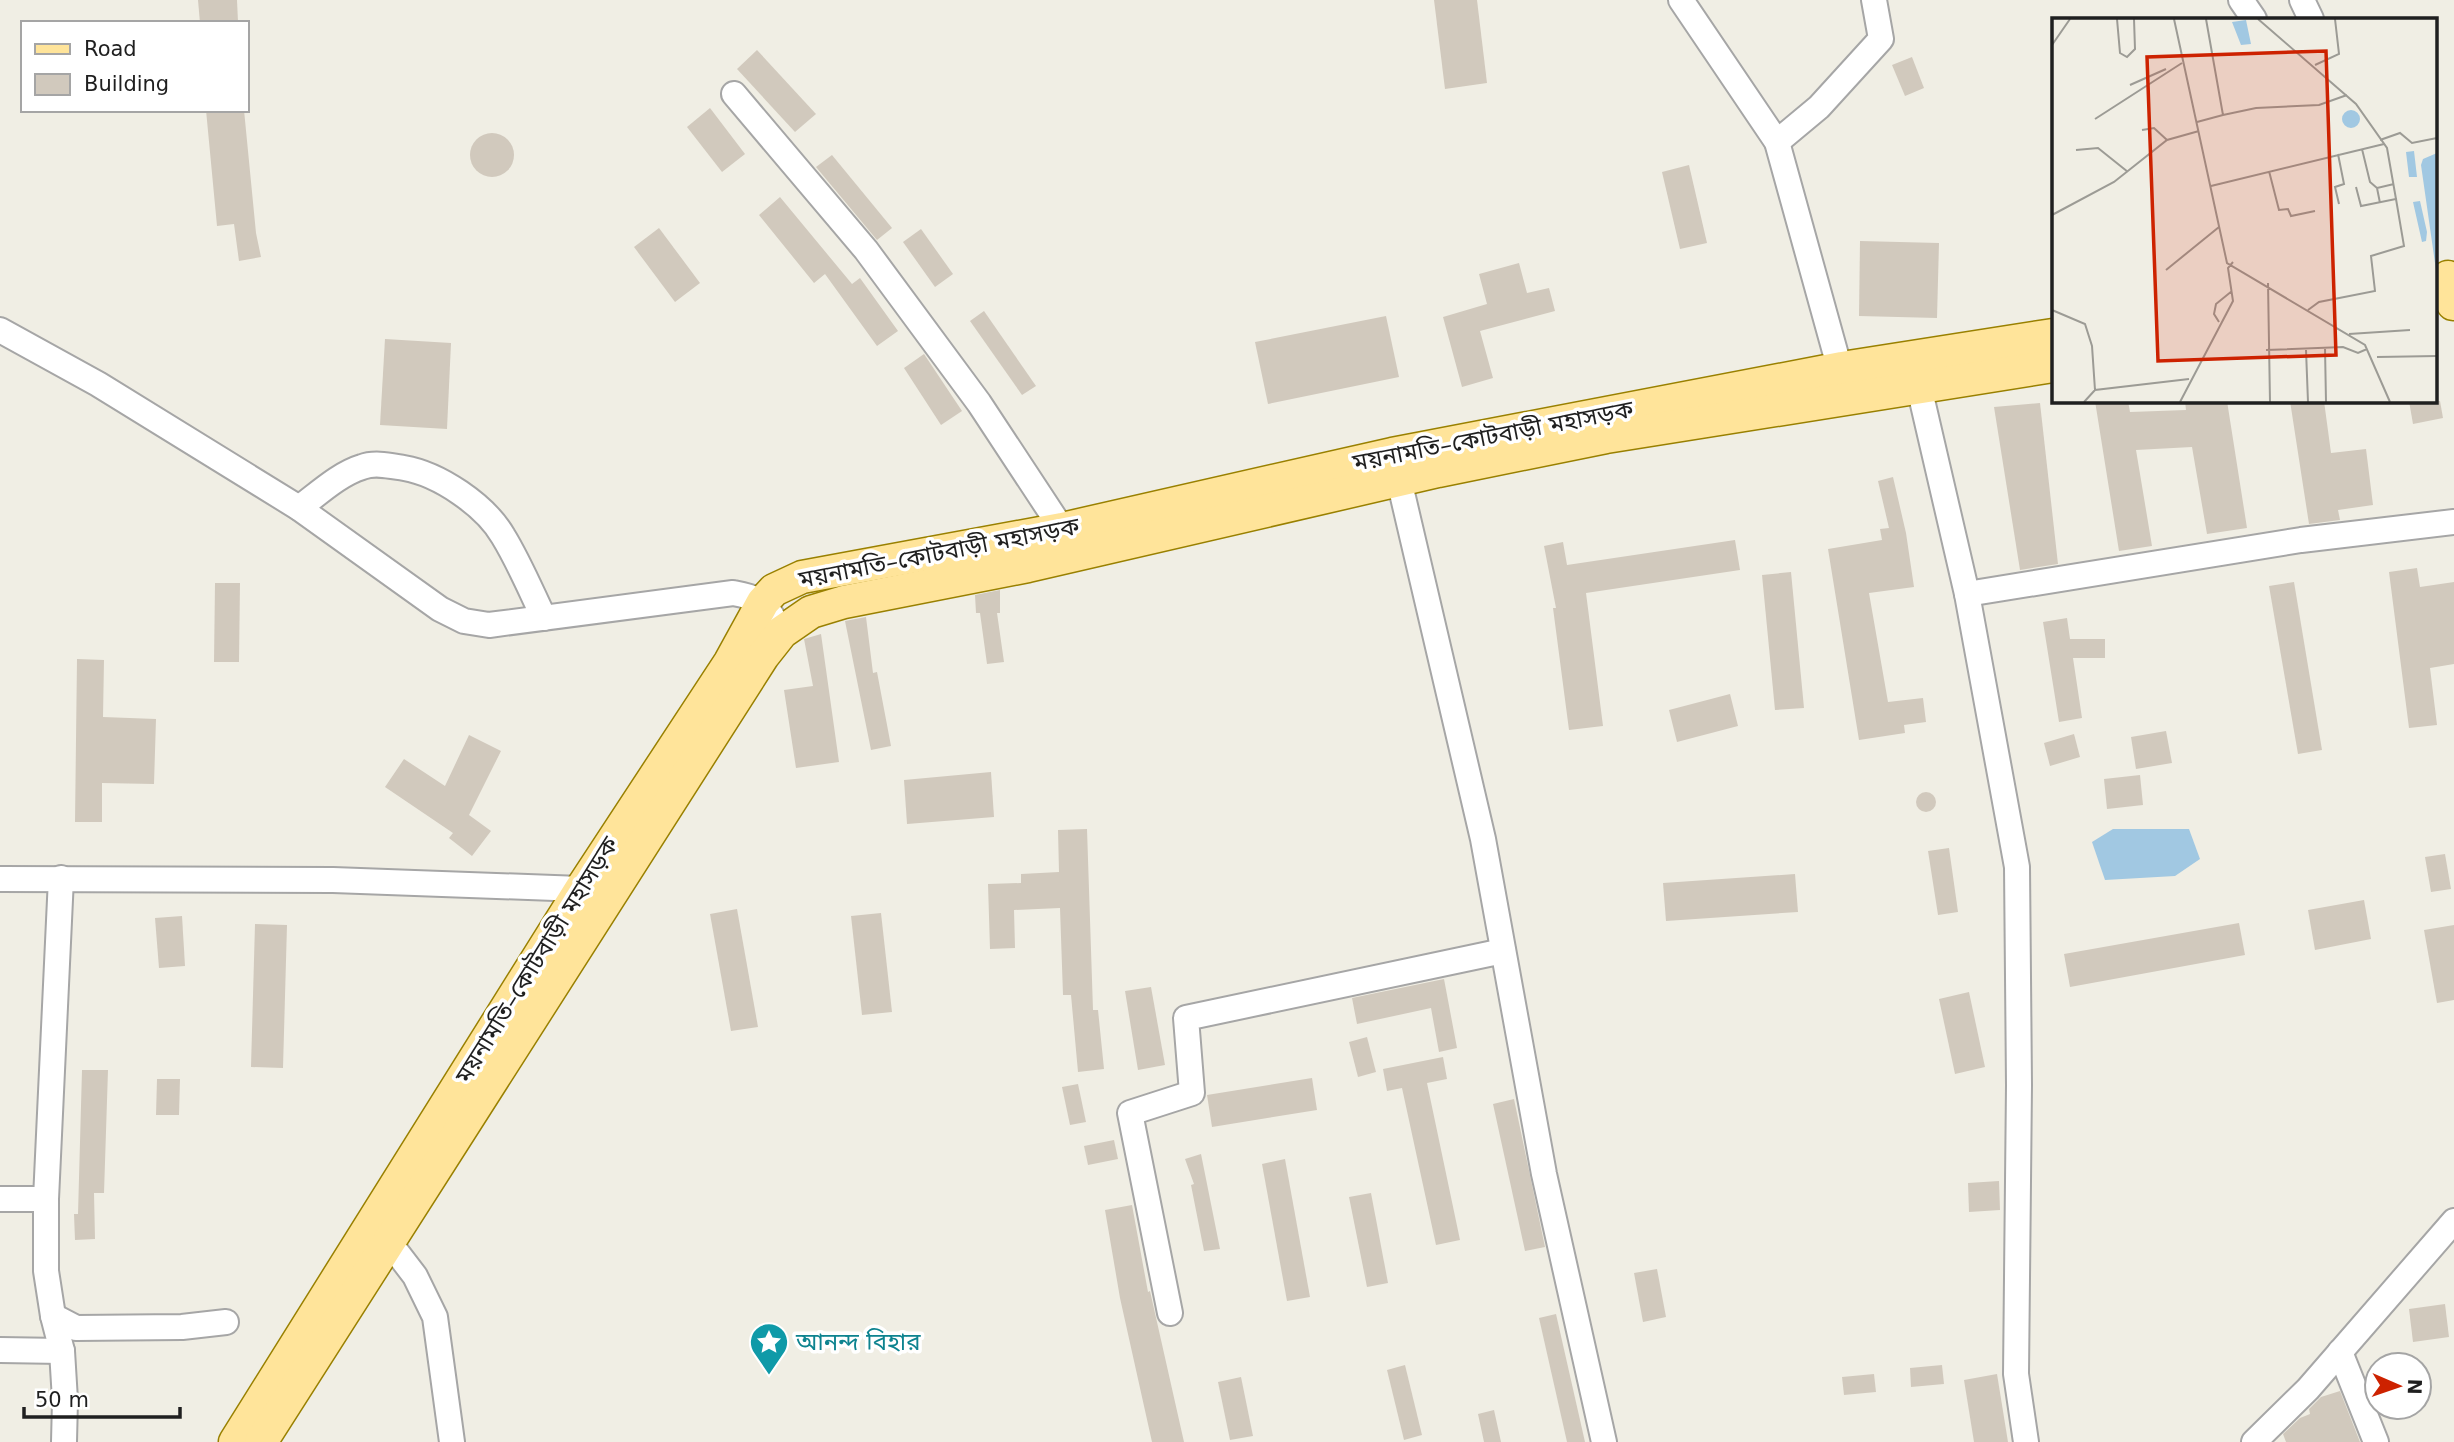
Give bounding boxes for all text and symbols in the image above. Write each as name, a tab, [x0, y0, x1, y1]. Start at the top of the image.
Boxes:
inset map	[2052, 18, 2436, 402]
legend	[21, 21, 248, 112]
text: Road	[84, 37, 137, 61]
text: Building	[84, 72, 169, 96]
street label: ময়নামতি–কোটবাড়ী মহাসড়ক	[1349, 395, 1636, 477]
street label: ময়নামতি–কোটবাড়ী মহাসড়ক	[795, 512, 1082, 594]
street label: ময়নামতি–কোটবাড়ী মহাসড়ক	[449, 831, 625, 1089]
place icon: আনন্দ বিহার	[748, 1321, 790, 1376]
place label: আনন্দ বিহার	[795, 1328, 921, 1356]
north arrow	[2363, 1351, 2433, 1421]
scale bar	[24, 1376, 180, 1420]
text: N	[2404, 1378, 2426, 1395]
text: 50 m	[35, 1388, 89, 1412]

